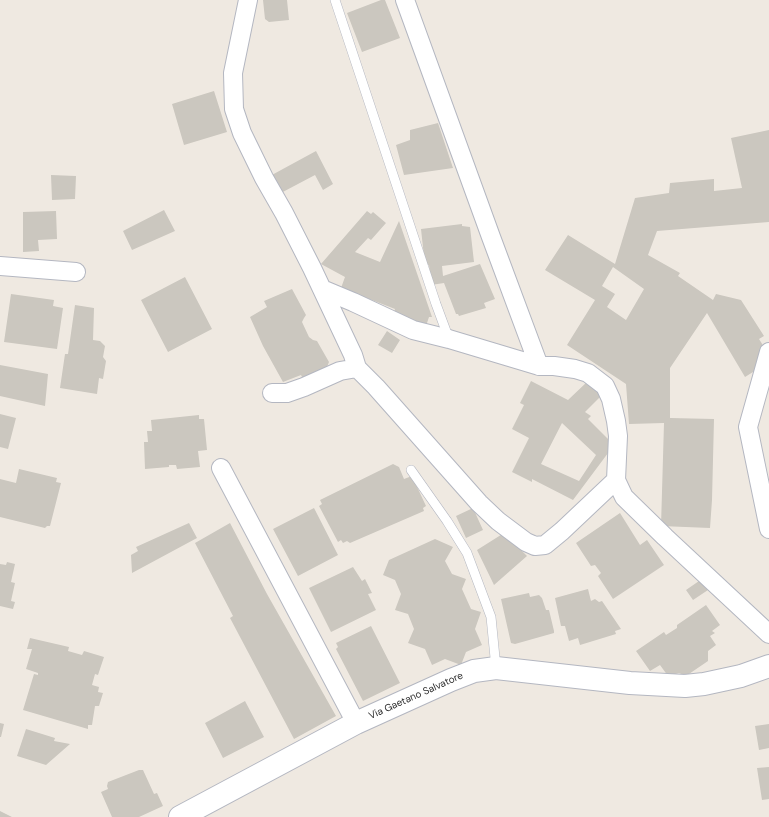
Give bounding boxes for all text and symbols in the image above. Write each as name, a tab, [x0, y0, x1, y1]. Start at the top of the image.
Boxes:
street label: Via Gaetano Salvatore	[367, 670, 465, 722]

